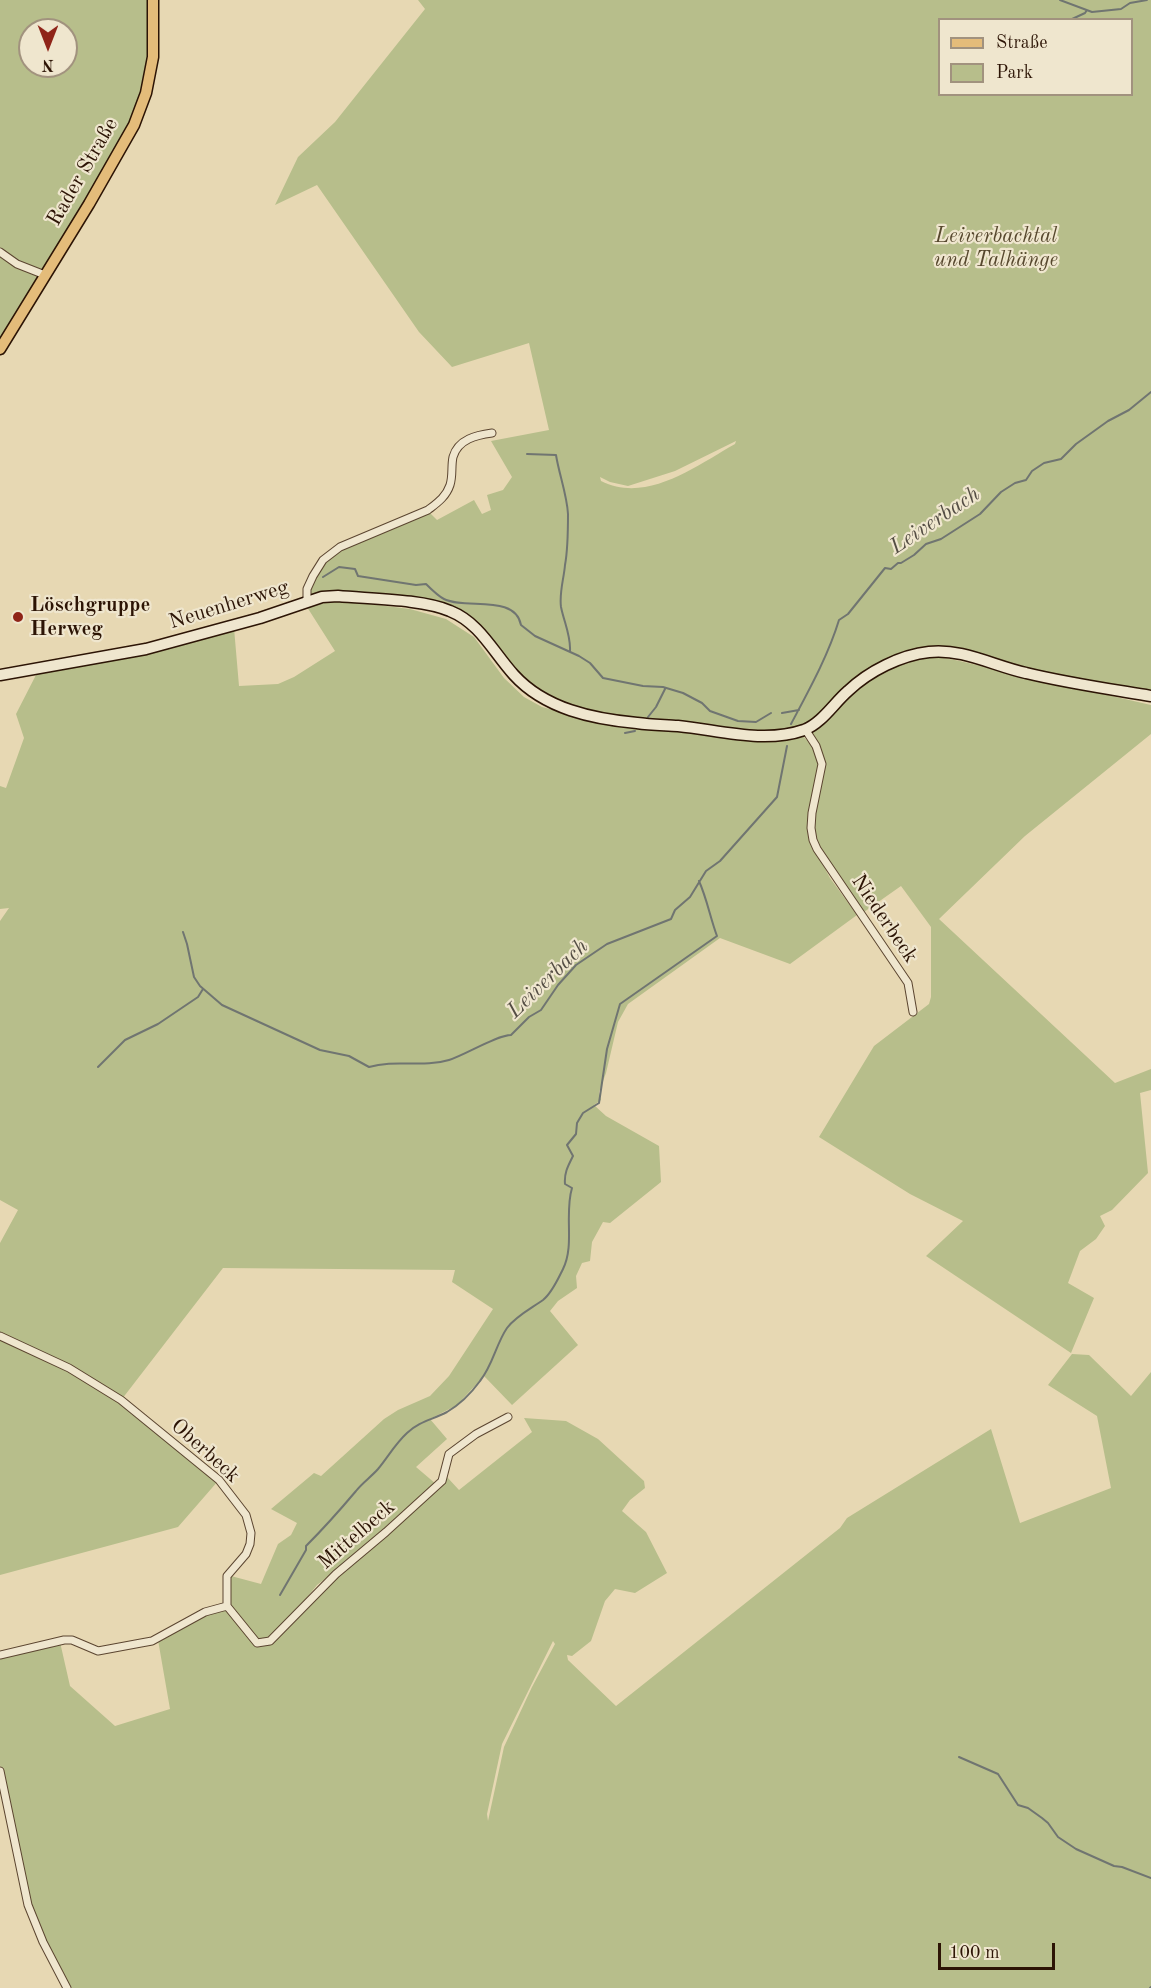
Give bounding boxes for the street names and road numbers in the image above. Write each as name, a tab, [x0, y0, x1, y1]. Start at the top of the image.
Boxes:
street label: Rader Straße	[42, 113, 124, 231]
street label: Neuenherweg	[166, 575, 292, 635]
street label: Niederbeck	[845, 870, 923, 968]
street label: Oberbeck	[165, 1413, 245, 1489]
street label: Mittelbeck	[313, 1495, 401, 1575]

